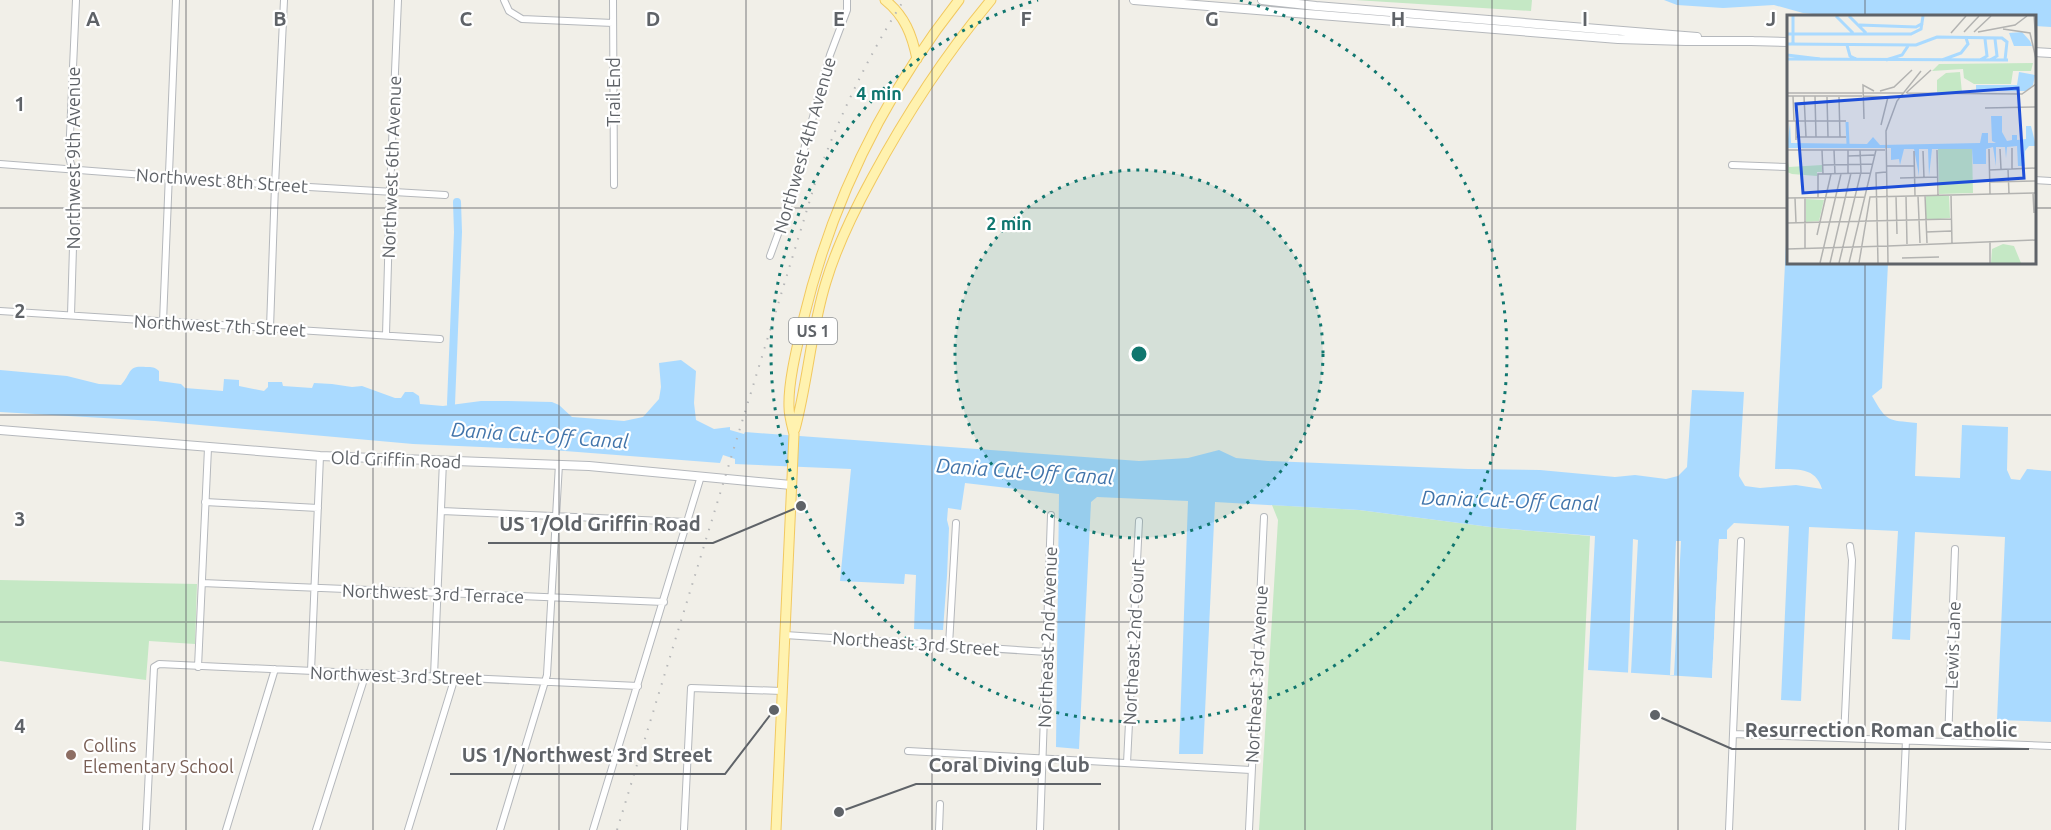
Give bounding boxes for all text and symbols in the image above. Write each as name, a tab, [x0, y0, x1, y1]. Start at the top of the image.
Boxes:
text: A	[86, 7, 100, 30]
text: B	[273, 7, 287, 30]
text: C	[460, 7, 473, 30]
text: D	[646, 7, 660, 30]
text: E	[833, 7, 845, 30]
text: F	[1020, 7, 1032, 30]
text: G	[1205, 7, 1219, 30]
text: H	[1391, 7, 1405, 30]
text: I	[1582, 7, 1588, 30]
text: J	[1766, 7, 1776, 30]
inset map	[1787, 15, 2036, 264]
street label: Northwest 4th Avenue	[769, 54, 839, 236]
street label: Trail End	[603, 57, 623, 127]
street label: Northwest 9th Avenue	[63, 67, 83, 249]
street label: Northwest 6th Avenue	[378, 75, 404, 259]
text: 4 min	[856, 83, 902, 103]
text: 1	[14, 92, 26, 115]
street label: Northwest 8th Street	[135, 164, 309, 196]
text: 2 min	[986, 213, 1032, 233]
text: 2	[14, 299, 26, 322]
street label: Northwest 7th Street	[133, 311, 307, 339]
road number: US 1	[789, 318, 837, 344]
centre of rings	[1129, 344, 1149, 364]
water label: Dania Cut-Off Canal	[451, 417, 630, 453]
street label: Old Griffin Road	[330, 447, 462, 471]
water label: Dania Cut-Off Canal	[936, 453, 1115, 489]
water label: Dania Cut-Off Canal	[1421, 485, 1600, 515]
callout: US 1/Old Griffin Road	[488, 505, 713, 543]
text: 3	[14, 507, 26, 530]
text: US 1/Old Griffin Road	[499, 512, 701, 535]
street label: Northeast 2nd Avenue	[1034, 546, 1060, 728]
street label: Northeast 2nd Court	[1119, 558, 1147, 726]
street label: Northwest 3rd Terrace	[342, 580, 524, 606]
street label: Northeast 3rd Avenue	[1241, 585, 1271, 763]
street label: Lewis Lane	[1940, 601, 1964, 689]
street label: Northeast 3rd Street	[832, 627, 1000, 659]
street label: Northwest 3rd Street	[310, 662, 482, 688]
callout: Resurrection Roman Catholic	[1732, 711, 2029, 749]
text: 4	[14, 714, 26, 737]
text: Resurrection Roman Catholic	[1745, 718, 2017, 741]
place label: Collins Elementary School	[83, 735, 234, 776]
callout: US 1/Northwest 3rd Street	[450, 736, 725, 774]
text: US 1/Northwest 3rd Street	[462, 743, 713, 766]
callout: Coral Diving Club	[916, 746, 1101, 784]
marker: Collins Elementary School	[64, 748, 78, 762]
text: Coral Diving Club	[928, 753, 1090, 776]

